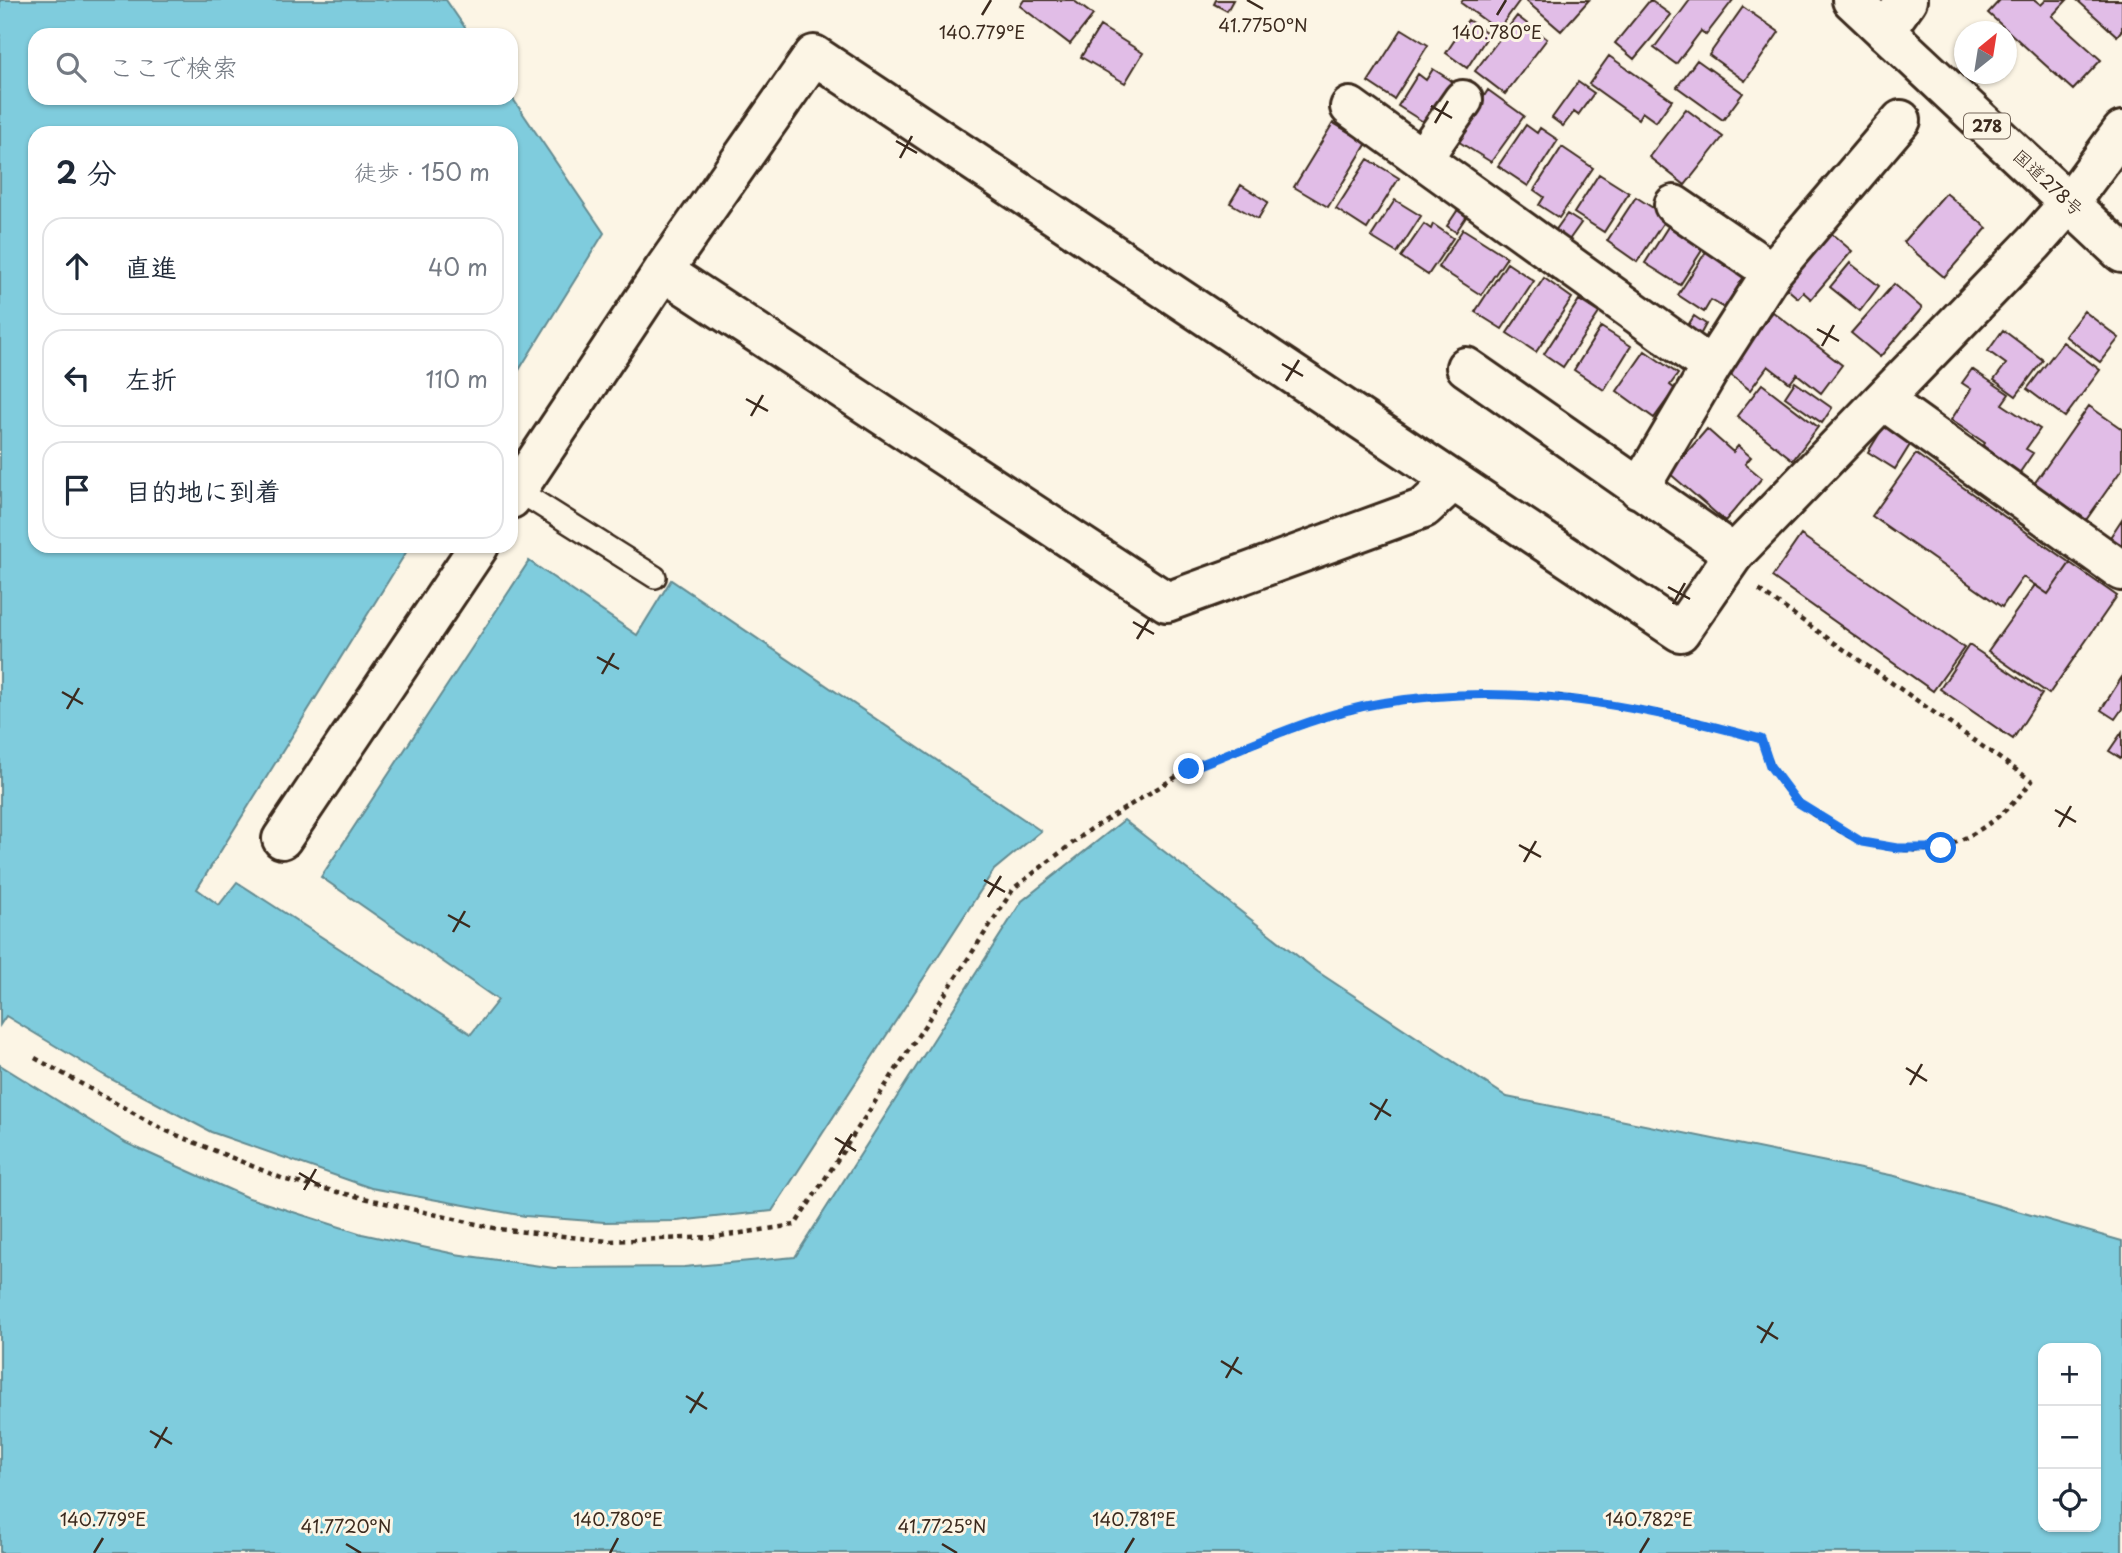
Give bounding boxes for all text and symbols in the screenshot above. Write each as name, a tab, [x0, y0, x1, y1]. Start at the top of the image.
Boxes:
text: 41.7750°N	[1218, 11, 1308, 38]
text: 140.779°E	[939, 18, 1025, 45]
text: 140.780°E	[1452, 18, 1542, 45]
north arrow	[1954, 21, 2017, 84]
search box	[28, 28, 518, 105]
text: ここで検索	[108, 47, 238, 86]
icon: search	[52, 48, 90, 86]
road number: 278	[1964, 114, 2010, 138]
street label: 国道278号	[2008, 142, 2090, 222]
text: 2 分	[56, 149, 117, 194]
text: 徒歩 · 150 m	[354, 154, 490, 189]
icon: ahead	[58, 247, 96, 285]
text: 直進	[125, 247, 177, 286]
text: 40 m	[428, 249, 488, 284]
icon: left	[58, 359, 96, 397]
text: 左折	[125, 359, 177, 398]
text: 110 m	[426, 361, 488, 396]
icon: arrive	[58, 471, 96, 509]
text: 目的地に到着	[125, 471, 281, 510]
route end	[1173, 753, 1204, 784]
route start	[1925, 832, 1956, 863]
map controls	[2038, 1343, 2101, 1532]
button: +	[2038, 1343, 2101, 1406]
button: −	[2038, 1406, 2101, 1469]
button: locate	[2038, 1469, 2101, 1532]
text: 140.779°E	[60, 1505, 146, 1532]
text: 140.780°E	[573, 1505, 663, 1532]
text: 140.781°E	[1092, 1505, 1176, 1532]
text: 140.782°E	[1605, 1505, 1693, 1532]
text: 41.7720°N	[301, 1512, 391, 1539]
text: 41.7725°N	[898, 1512, 986, 1539]

